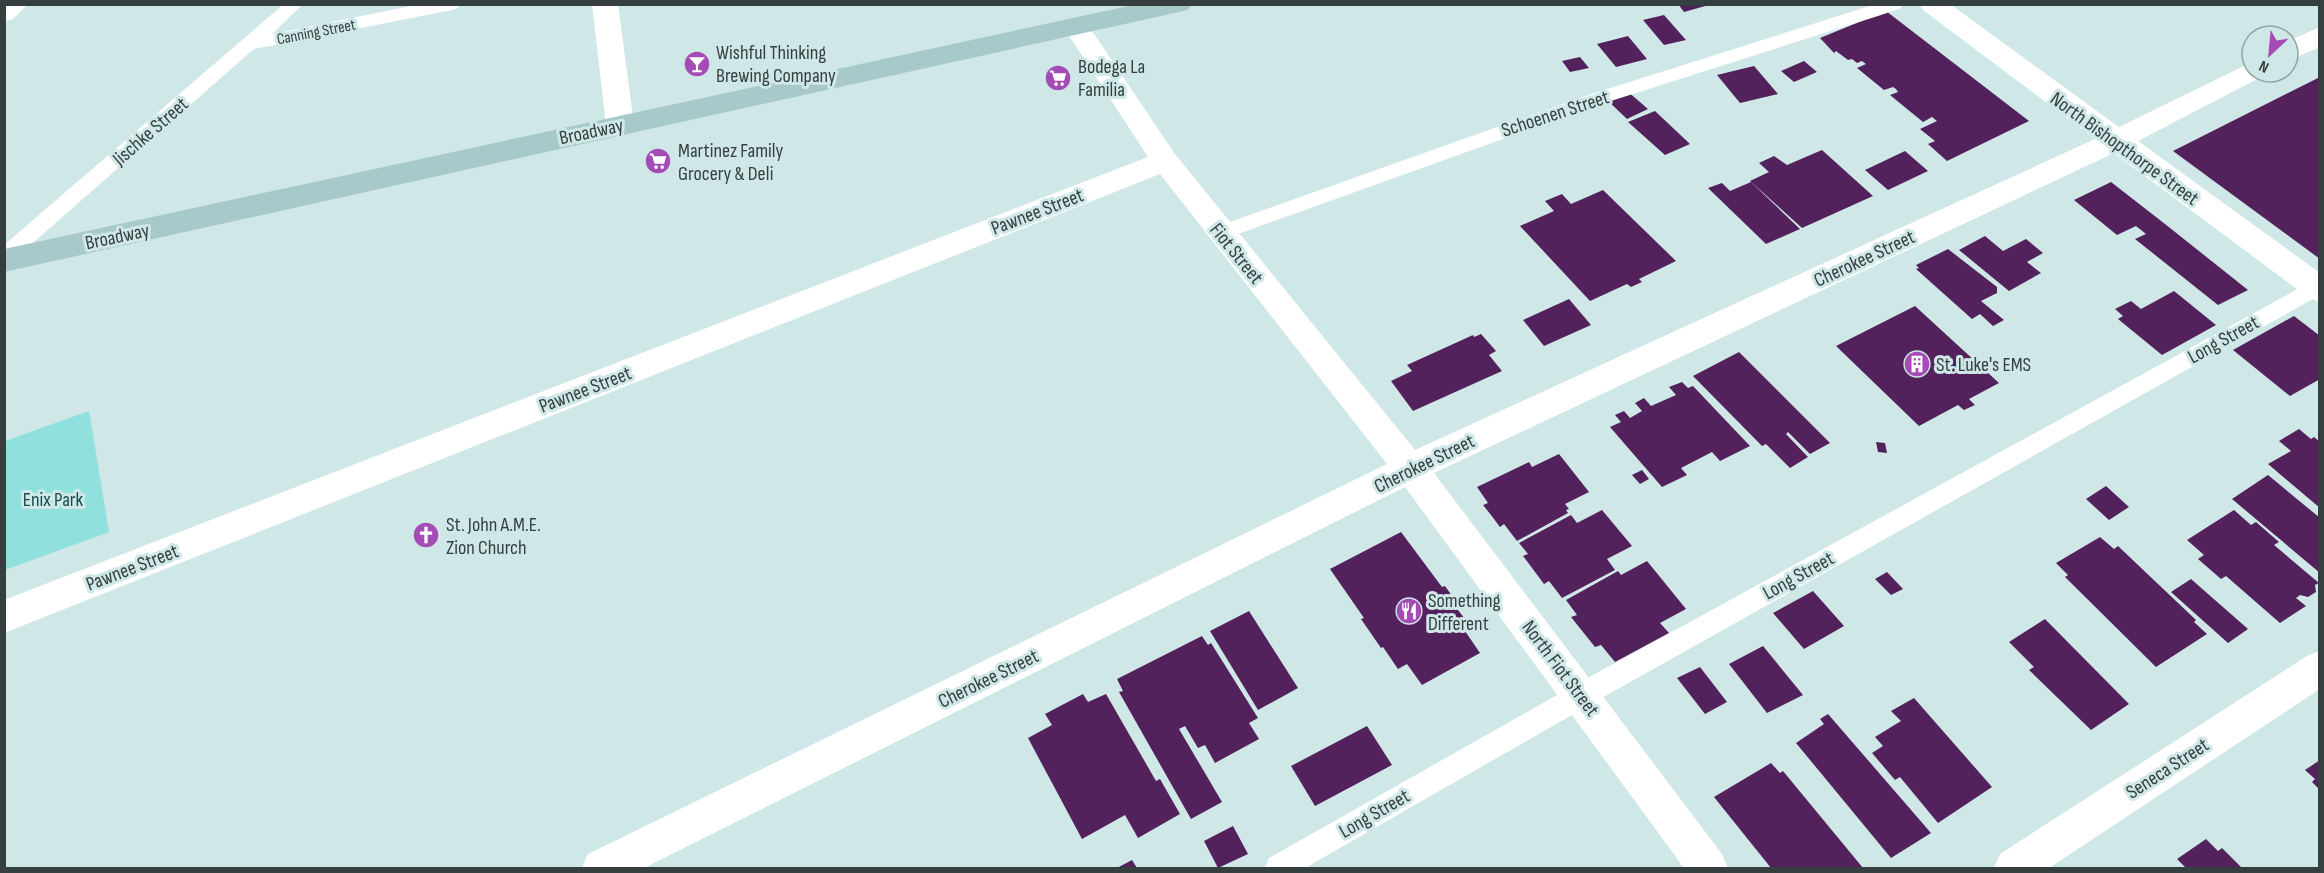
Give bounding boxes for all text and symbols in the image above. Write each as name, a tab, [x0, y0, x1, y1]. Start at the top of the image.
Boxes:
street label: Canning Street	[275, 16, 357, 49]
north arrow	[2240, 24, 2300, 84]
place label: Wishful Thinking Brewing Company	[716, 41, 836, 88]
bar icon: Wishful Thinking Brewing Company	[682, 49, 712, 79]
place label: Bodega La Familia	[1078, 55, 1145, 102]
text: N	[2256, 56, 2272, 77]
supermarket icon: Bodega La Familia	[1043, 63, 1073, 93]
street label: Schoenen Street	[1498, 85, 1612, 143]
street label: North Bishopthorpe Street	[2045, 87, 2203, 211]
street label: Jischke Street	[107, 92, 193, 172]
street label: Broadway	[557, 113, 626, 150]
place label: Martinez Family Grocery & Deli	[678, 139, 784, 186]
supermarket icon: Martinez Family Grocery & Deli	[643, 146, 673, 176]
street label: Pawnee Street	[988, 183, 1087, 241]
street label: Broadway	[83, 218, 152, 255]
street label: Fiot Street	[1204, 218, 1268, 289]
street label: Cherokee Street	[1810, 225, 1919, 293]
street label: Long Street	[2184, 311, 2263, 369]
building icon: St. Luke's EMS	[1902, 349, 1932, 379]
place label: St. Luke's EMS	[1936, 353, 2031, 377]
street label: Pawnee Street	[536, 361, 635, 419]
street label: Cherokee Street	[1370, 429, 1479, 499]
park label: Enix Park	[23, 488, 84, 512]
place label: St. John A.M.E. Zion Church	[446, 513, 541, 560]
church icon: St. John A.M.E. Zion Church	[411, 520, 441, 550]
street label: Pawnee Street	[83, 539, 182, 597]
street label: Long Street	[1759, 547, 1838, 605]
place label: Something Different	[1428, 589, 1501, 636]
restaurant icon: Something Different	[1394, 596, 1424, 626]
street label: North Fiot Street	[1516, 616, 1604, 721]
street label: Cherokee Street	[934, 644, 1043, 714]
street label: Seneca Street	[2122, 733, 2214, 805]
street label: Long Street	[1335, 784, 1414, 844]

